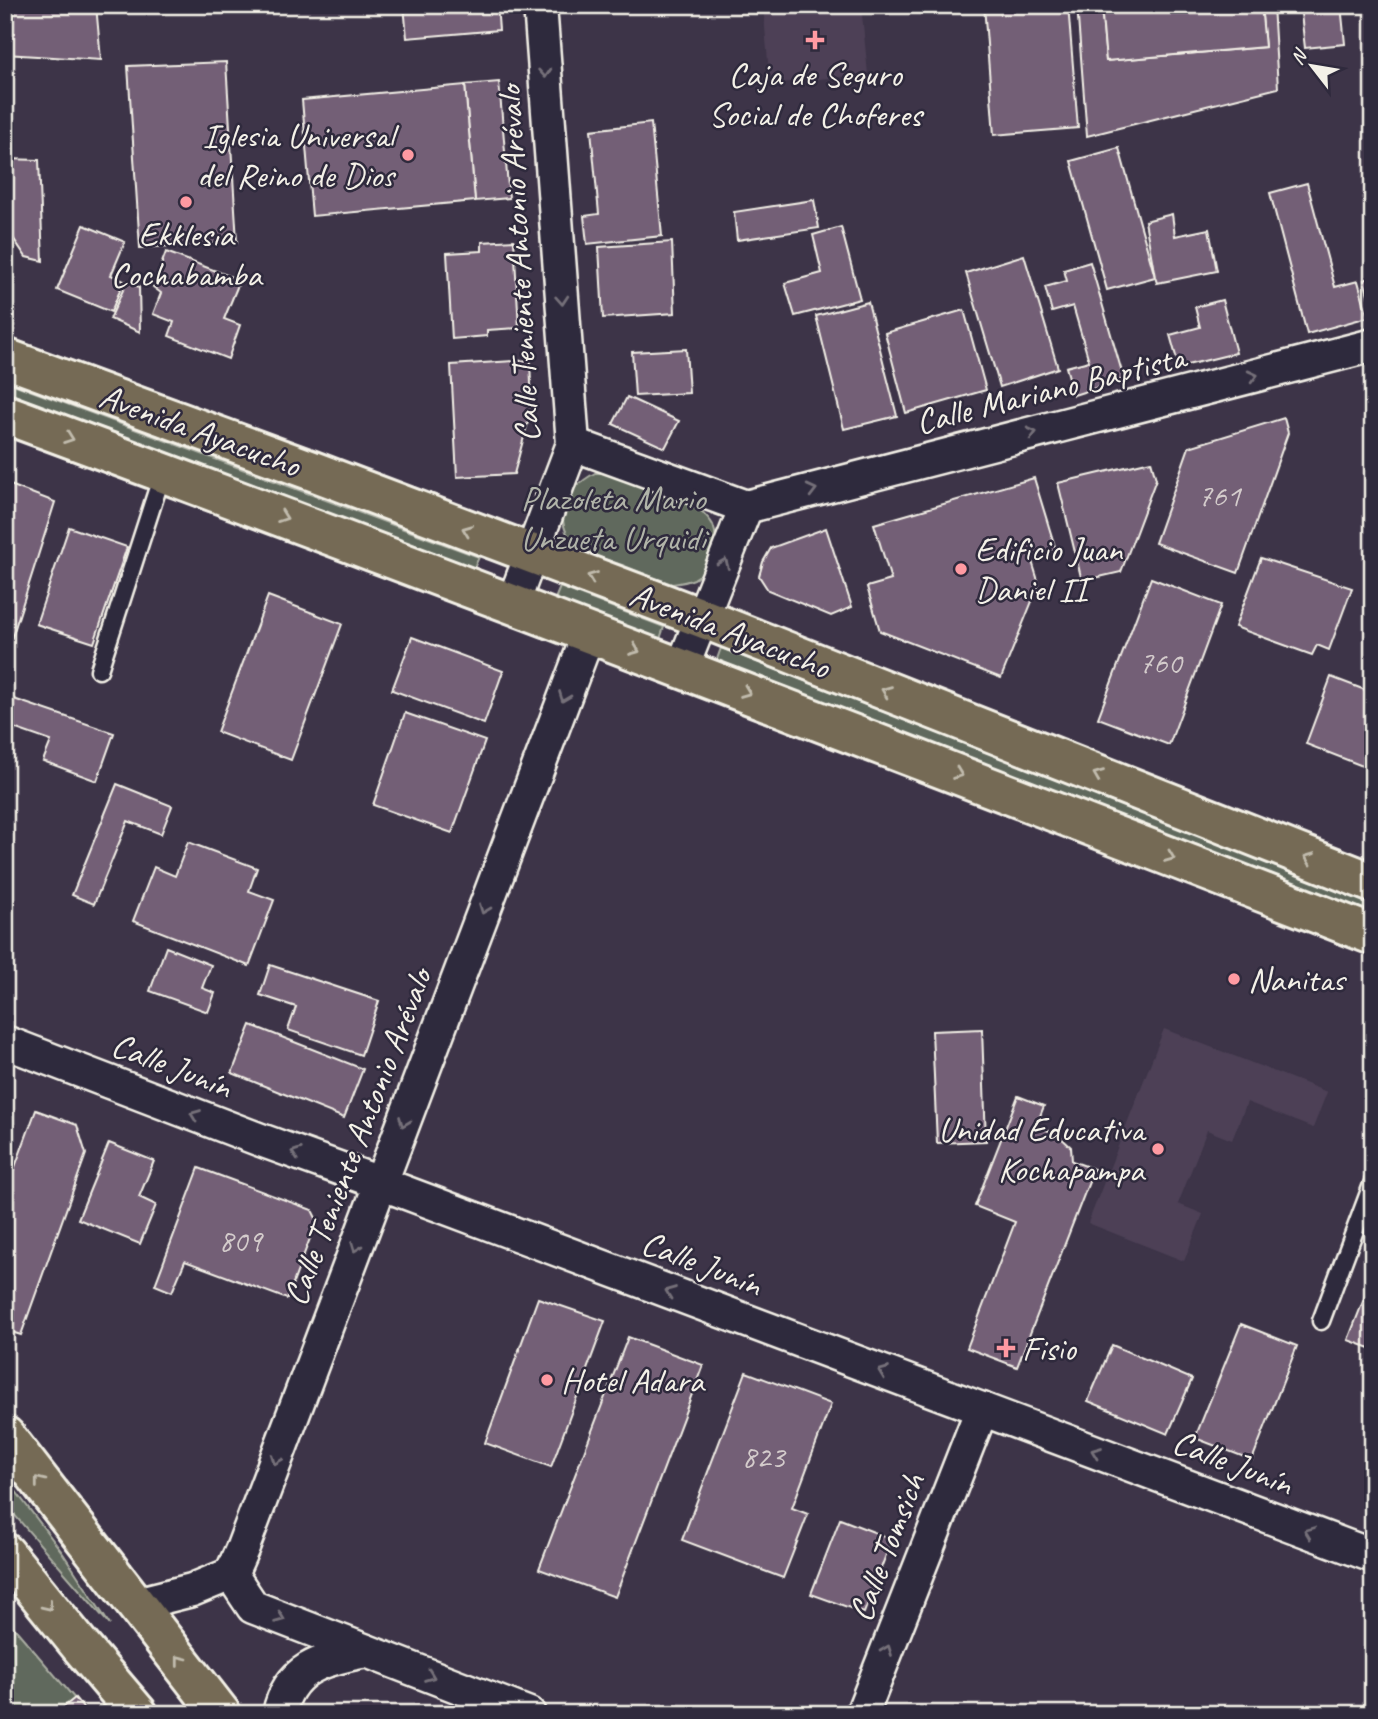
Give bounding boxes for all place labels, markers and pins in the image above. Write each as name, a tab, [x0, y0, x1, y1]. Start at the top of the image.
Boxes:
marker: Caja de Seguro Social de Choferes	[805, 30, 825, 50]
place label: Caja de Seguro Social de Choferes	[709, 52, 925, 137]
place label: Iglesia Universal del Reino de Dios	[197, 113, 400, 198]
marker: Iglesia Universal del Reino de Dios	[400, 147, 416, 163]
marker: Ekklesía Cochabamba	[178, 194, 194, 210]
place label: Ekklesía Cochabamba	[111, 212, 264, 297]
place label: Edificio Juan Daniel II	[975, 527, 1124, 612]
marker: Edificio Juan Daniel II	[953, 561, 969, 577]
place label: Nanitas	[1248, 957, 1347, 1002]
marker: Nanitas	[1226, 971, 1242, 987]
place label: Unidad Educativa Kochapampa	[938, 1107, 1147, 1192]
marker: Unidad Educativa Kochapampa	[1150, 1141, 1166, 1157]
place label: Fisio	[1022, 1326, 1077, 1371]
marker: Fisio	[996, 1338, 1016, 1358]
place label: Hotel Adara	[561, 1358, 707, 1403]
marker: Hotel Adara	[539, 1372, 555, 1388]

